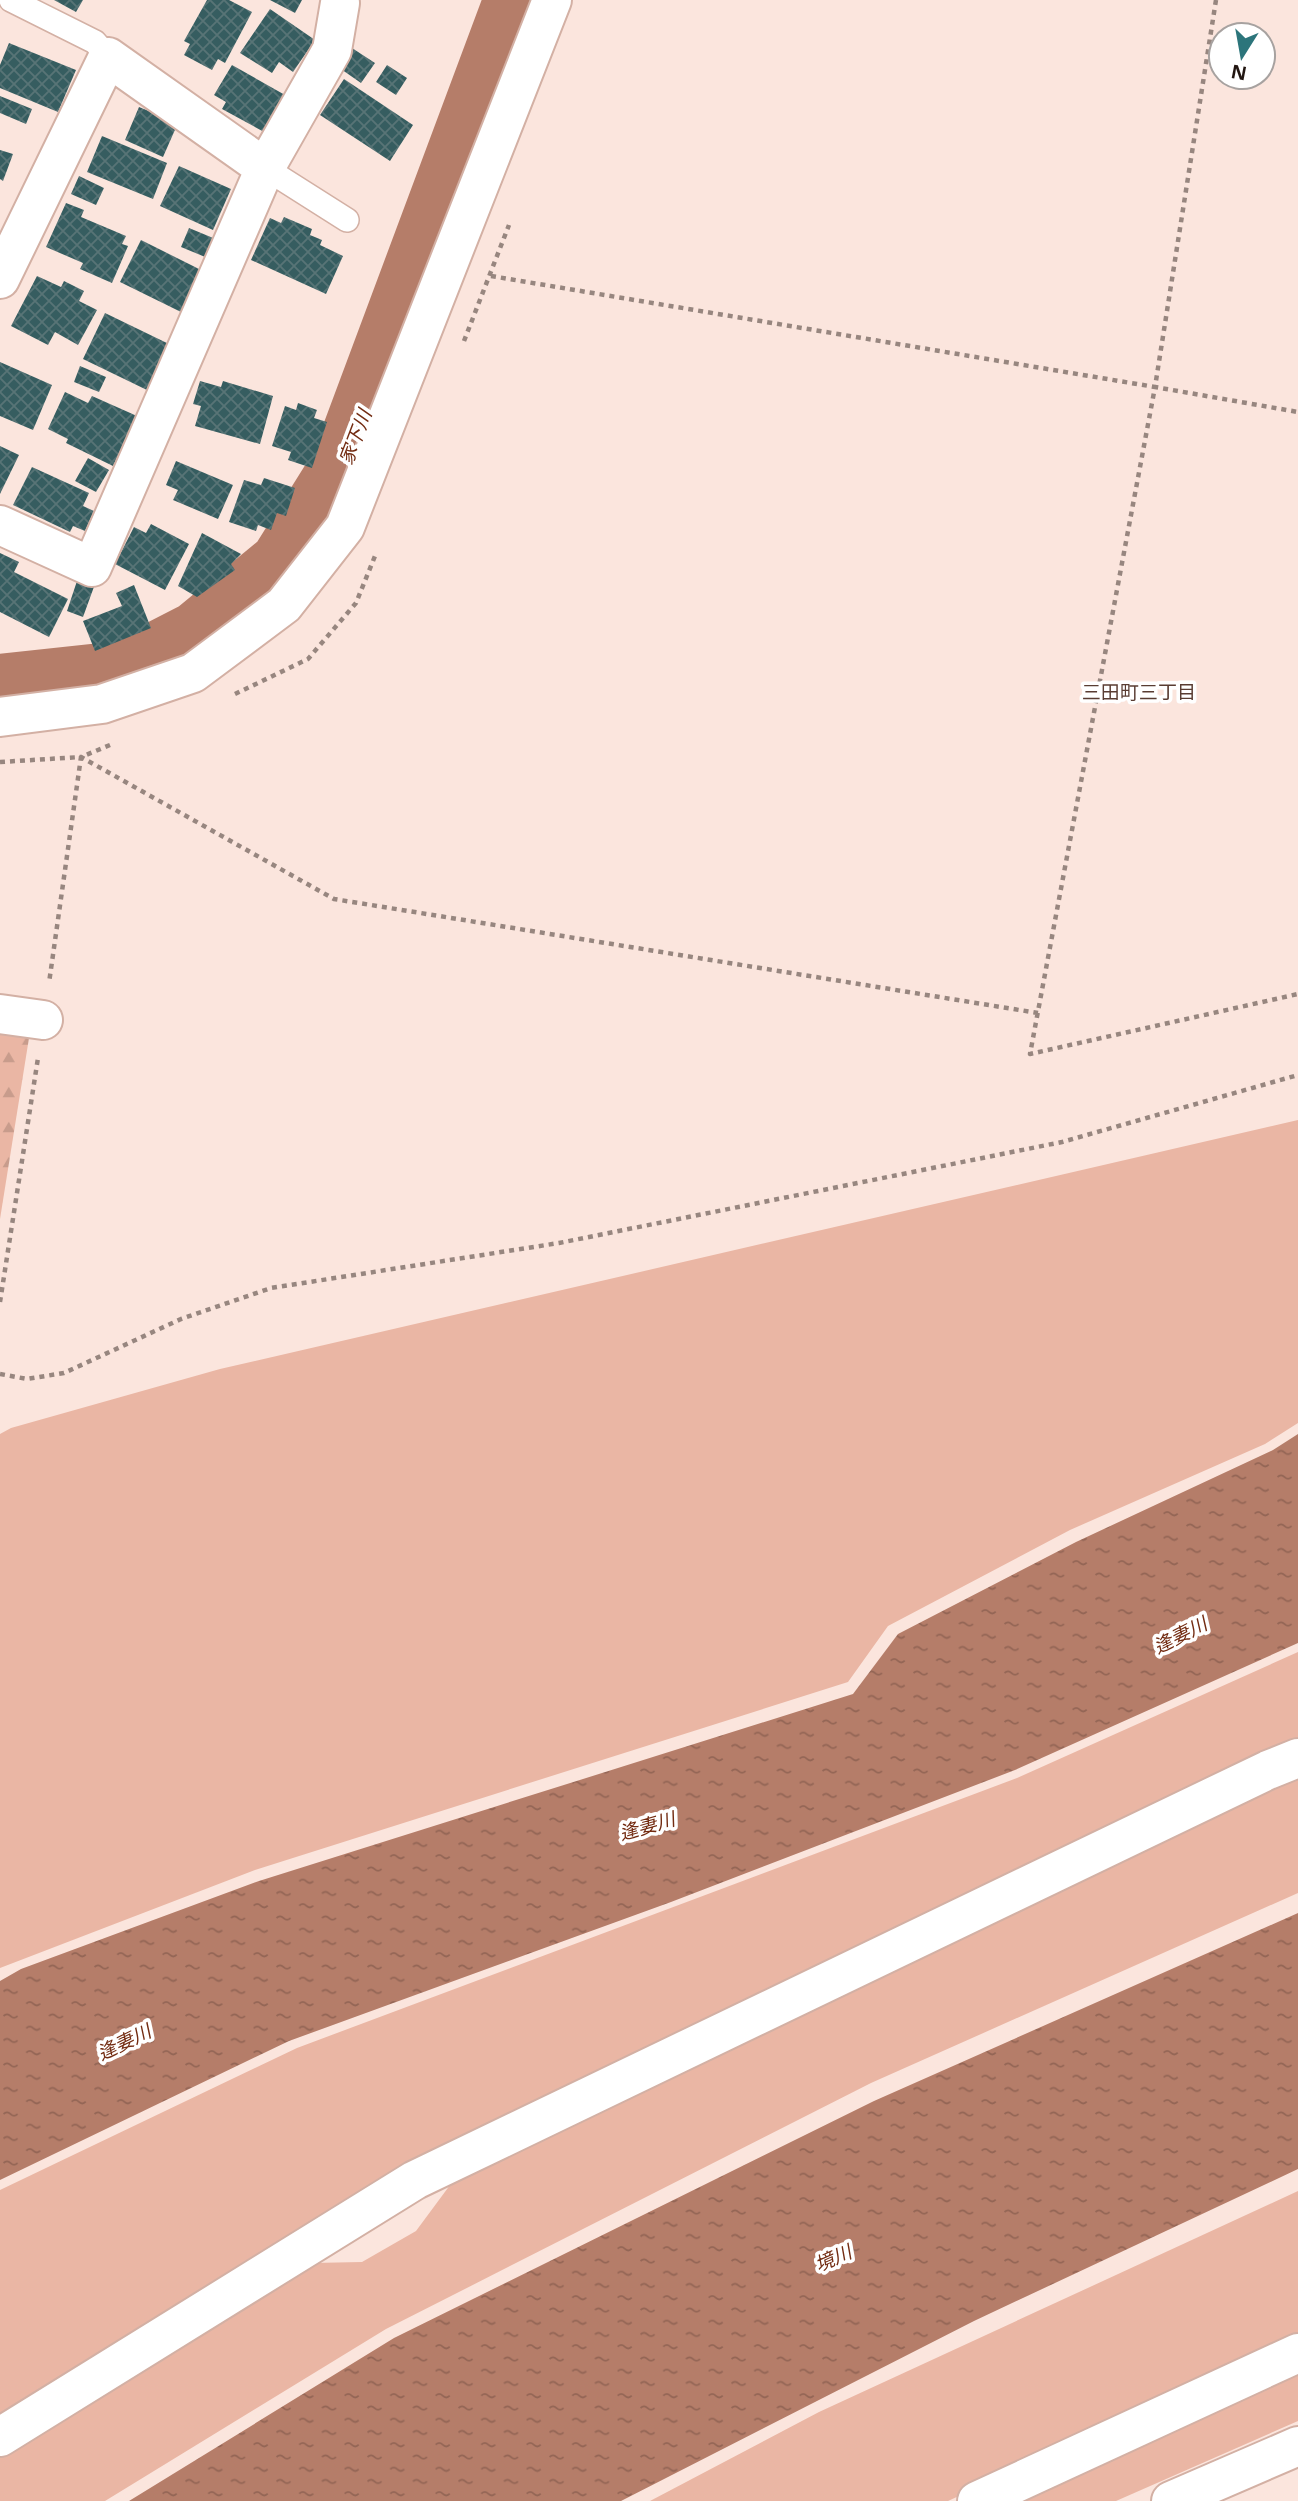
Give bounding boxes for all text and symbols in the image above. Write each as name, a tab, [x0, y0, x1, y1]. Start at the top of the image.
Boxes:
north arrow	[1207, 21, 1277, 91]
text: N	[1229, 58, 1249, 87]
water label: 家下川	[333, 404, 378, 468]
district label: 三田町三丁目	[1082, 679, 1196, 705]
water label: 逢妻川	[1149, 1610, 1213, 1660]
water label: 逢妻川	[616, 1805, 680, 1846]
water label: 逢妻川	[93, 2017, 157, 2066]
water label: 境川	[810, 2238, 857, 2278]

